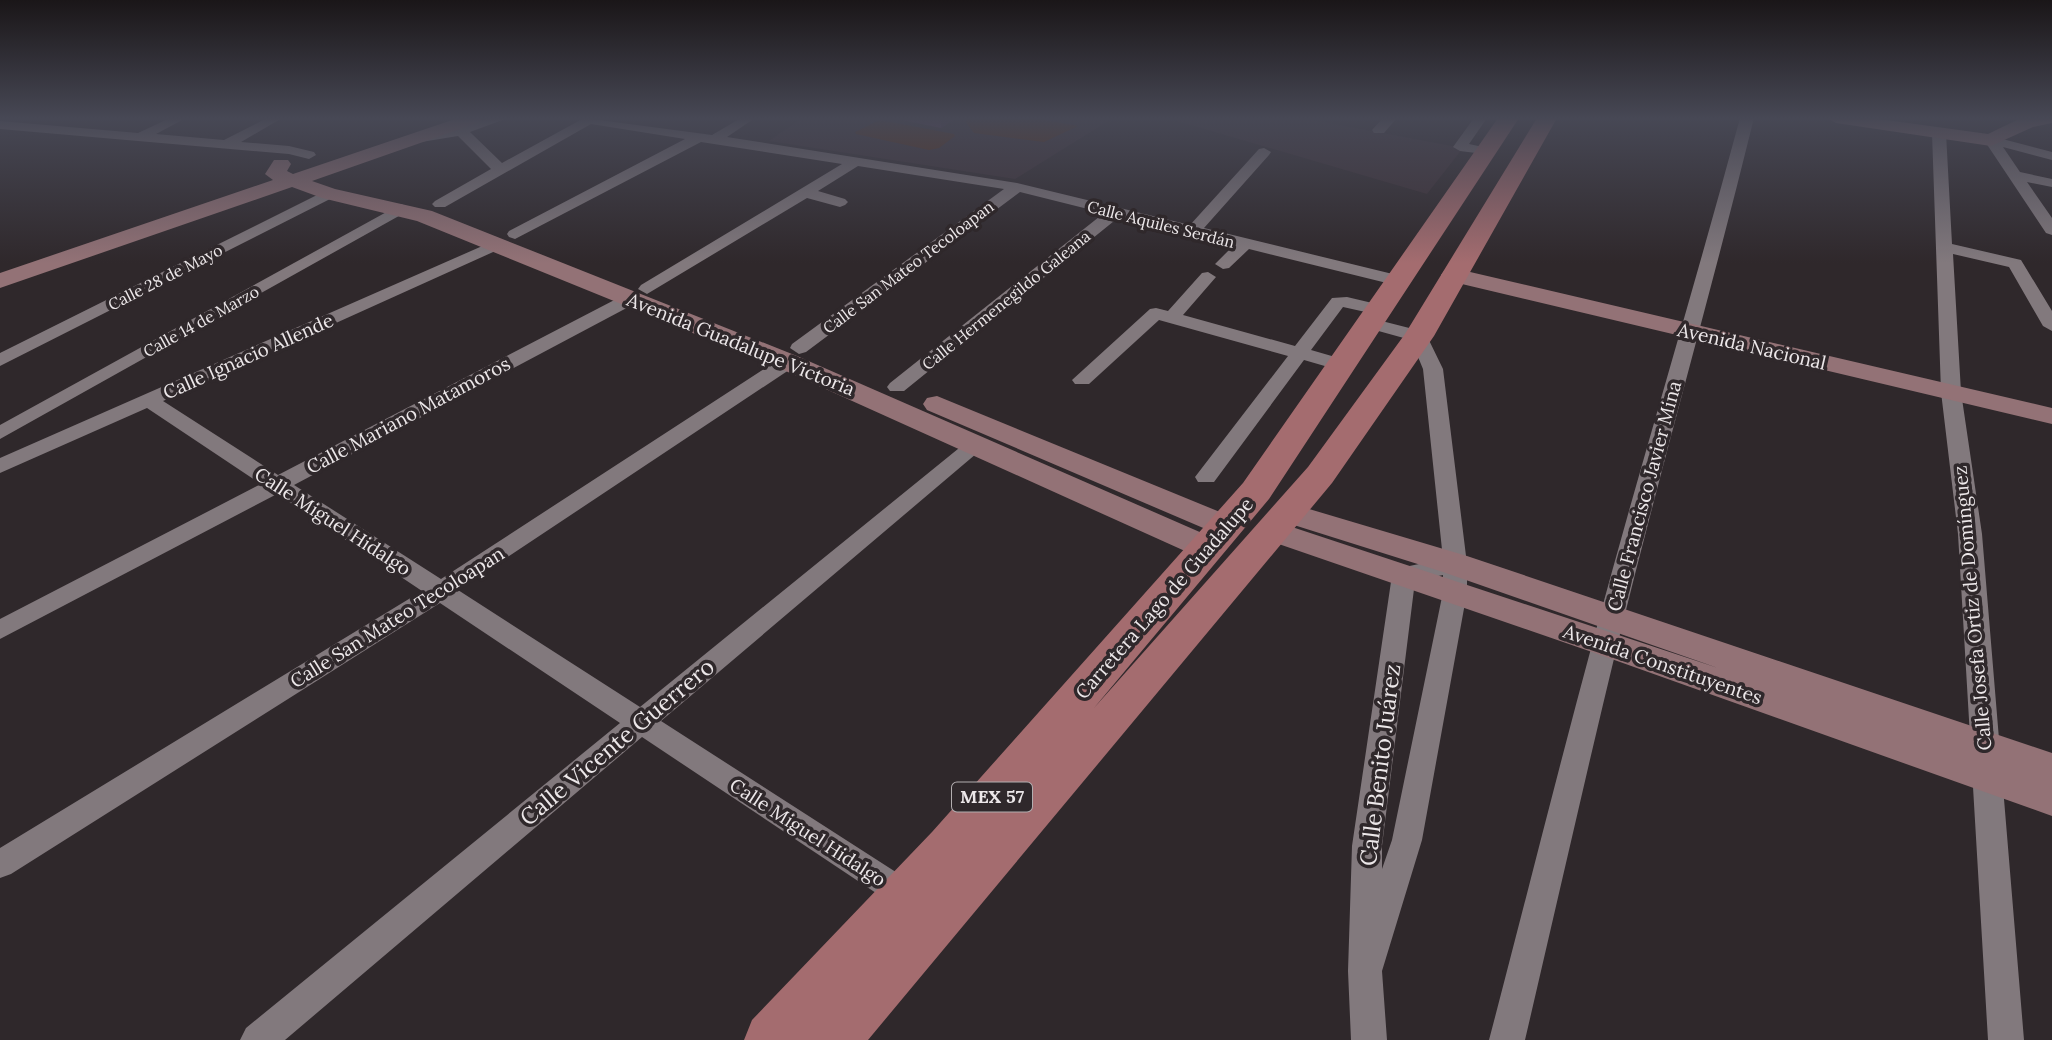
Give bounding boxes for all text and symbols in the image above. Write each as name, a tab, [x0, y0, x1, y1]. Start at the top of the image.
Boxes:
street label: Calle San Mateo Tecoloapan	[819, 196, 998, 338]
street label: Calle Aquiles Serdán	[1085, 196, 1237, 252]
street label: Calle Hermenegildo Galeana	[918, 226, 1094, 374]
street label: Calle 28 de Mayo	[104, 240, 226, 314]
street label: Calle 14 de Marzo	[140, 281, 262, 361]
street label: Avenida Guadalupe Victoria	[623, 287, 859, 401]
street label: Calle Ignacio Allende	[159, 308, 337, 404]
street label: Avenida Nacional	[1674, 317, 1829, 375]
street label: Calle Mariano Matamoros	[302, 351, 514, 479]
street label: Calle Francisco Javier Mina	[1602, 378, 1686, 614]
street label: Calle Miguel Hidalgo	[250, 461, 416, 581]
street label: Calle Josefa Ortiz de Domínguez	[1948, 465, 1996, 751]
street label: Carretera Lago de Guadalupe	[1070, 492, 1258, 704]
street label: Calle San Mateo Tecoloapan	[286, 541, 508, 693]
street label: Avenida Constituyentes	[1560, 618, 1766, 709]
street label: Calle Vicente Guerrero	[513, 652, 720, 831]
street label: Calle Benito Juárez	[1353, 662, 1406, 868]
street label: Calle Miguel Hidalgo	[725, 772, 891, 892]
road number: MEX 57	[952, 782, 1032, 812]

